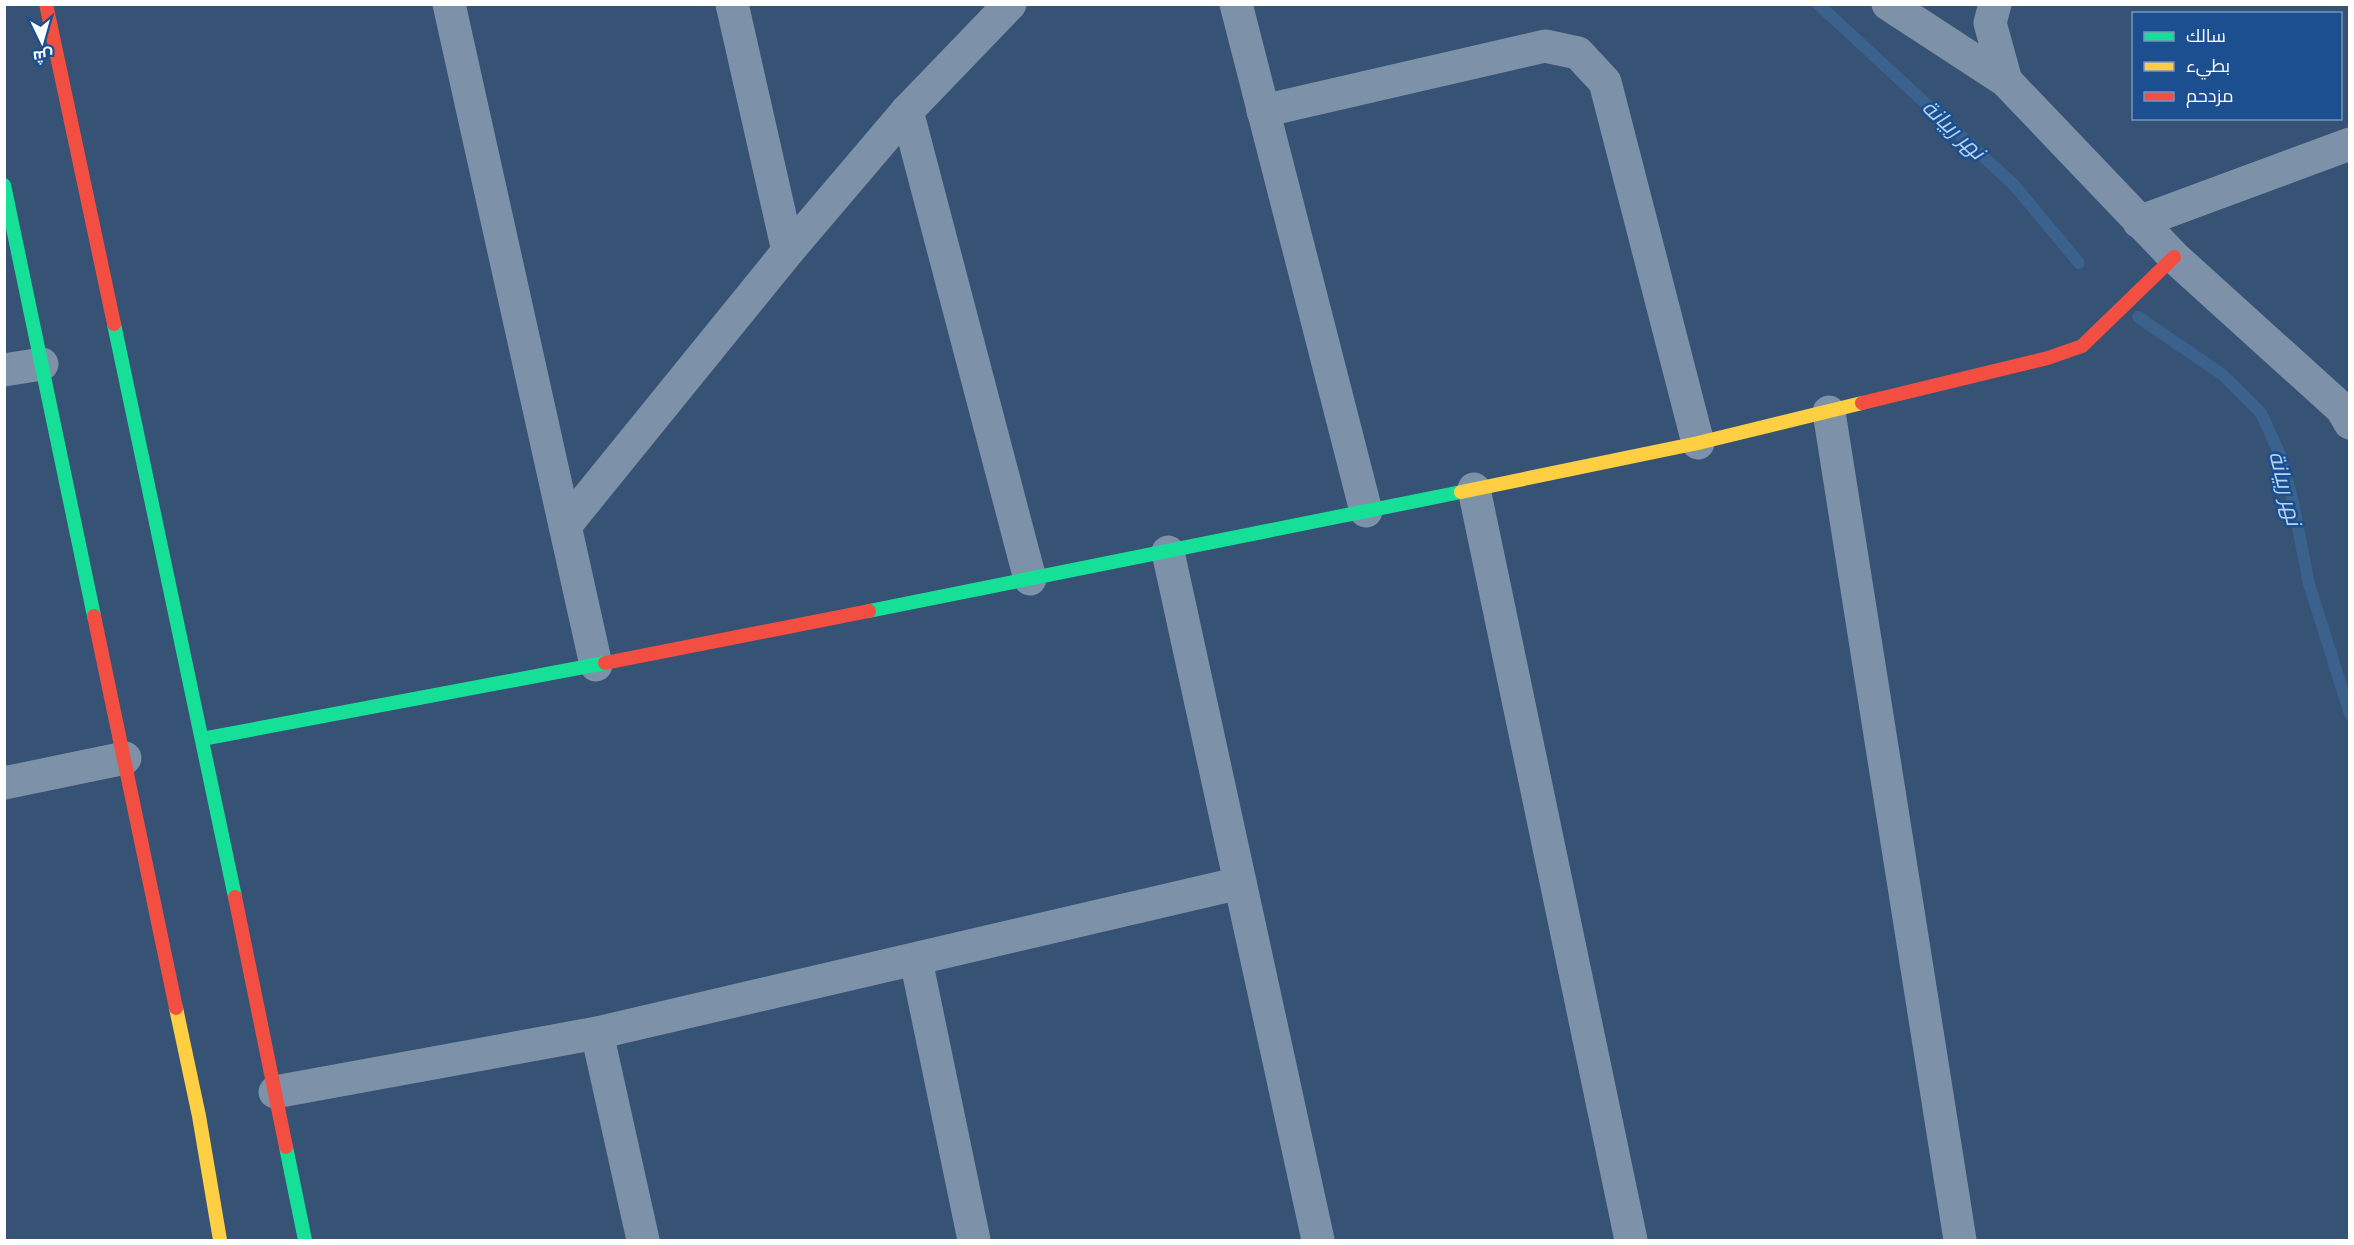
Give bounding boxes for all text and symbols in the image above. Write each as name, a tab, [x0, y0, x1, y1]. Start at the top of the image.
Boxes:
north arrow	[12, 12, 72, 72]
legend	[2132, 12, 2342, 120]
text: سالك	[2186, 25, 2226, 46]
text: ش	[32, 46, 54, 67]
text: بطيء	[2186, 55, 2230, 80]
text: مزدحم	[2186, 85, 2234, 108]
water label: نهر ربيانة	[1917, 94, 1992, 166]
water label: نهر ربيانة	[2263, 448, 2308, 530]

